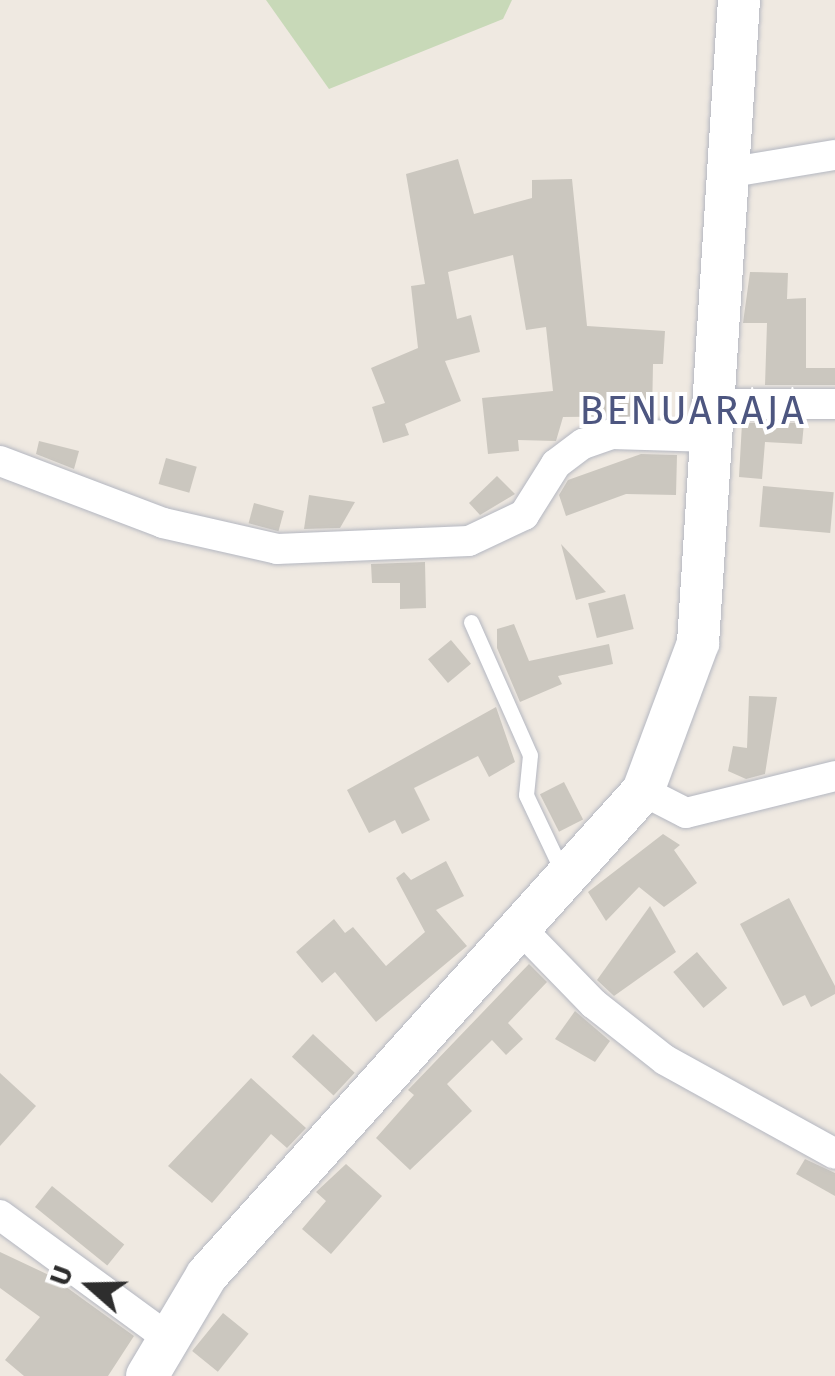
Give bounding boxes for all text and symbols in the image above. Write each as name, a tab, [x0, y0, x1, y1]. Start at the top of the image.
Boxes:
district label: BENUARAJA	[580, 387, 806, 435]
north arrow	[40, 1236, 140, 1336]
text: U	[43, 1261, 80, 1290]

